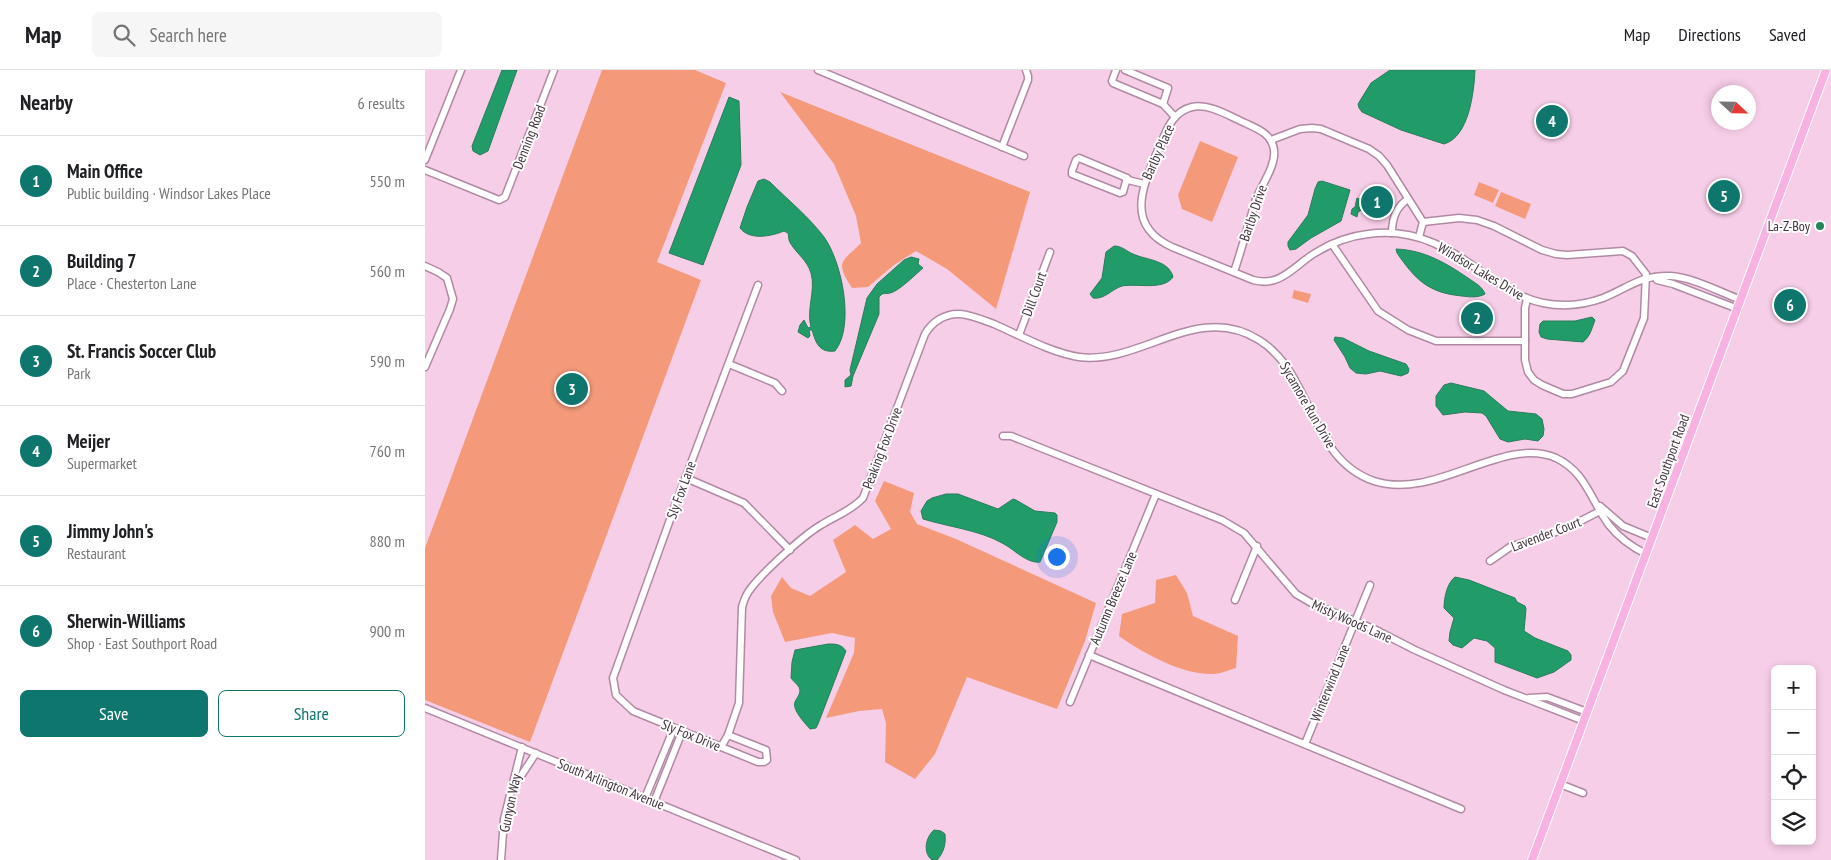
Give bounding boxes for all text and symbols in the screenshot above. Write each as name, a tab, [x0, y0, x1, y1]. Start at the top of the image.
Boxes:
search box	[92, 12, 442, 57]
text: Map	[25, 19, 62, 50]
icon: search	[110, 21, 138, 49]
text: Search here	[150, 23, 227, 47]
text: Map	[1624, 23, 1650, 46]
text: Directions	[1678, 23, 1741, 46]
text: Saved	[1769, 23, 1806, 46]
north arrow	[1711, 85, 1756, 130]
text: Nearby	[20, 89, 73, 116]
text: 6 results	[358, 93, 405, 113]
street label: Denning Road	[509, 102, 549, 172]
pin: 4	[1536, 102, 1568, 140]
street label: Barlby Place	[1138, 121, 1178, 183]
text: Main Office	[67, 159, 143, 183]
text: 1	[32, 171, 40, 191]
text: 550 m	[370, 171, 405, 191]
pin: 5	[1708, 177, 1740, 215]
street label: Barlby Drive	[1235, 182, 1271, 244]
text: Public building · Windsor Lakes Place	[67, 183, 271, 203]
pin: 1	[1361, 183, 1393, 221]
place label: La-Z-Boy	[1768, 217, 1811, 235]
marker: La-Z-Boy	[1814, 220, 1826, 232]
street label: Windsor Lakes Drive	[1435, 238, 1528, 304]
text: Building 7	[67, 249, 136, 273]
text: 2	[32, 261, 40, 281]
text: 560 m	[370, 261, 405, 281]
street label: Dill Court	[1018, 269, 1050, 319]
text: Place · Chesterton Lane	[67, 273, 197, 293]
pin: 6	[1774, 286, 1806, 324]
pin: 2	[1461, 299, 1493, 337]
text: St. Francis Soccer Club	[67, 339, 216, 363]
text: 3	[32, 351, 40, 371]
text: 590 m	[370, 351, 405, 371]
street label: Sycamore Run Drive	[1276, 359, 1340, 452]
text: Park	[67, 363, 91, 383]
pin: 3	[556, 370, 588, 408]
street label: Peaking Fox Drive	[858, 404, 906, 492]
street label: East Southport Road	[1643, 412, 1693, 510]
text: Meijer	[67, 429, 110, 453]
text: 4	[32, 441, 40, 461]
text: 760 m	[370, 441, 405, 461]
text: Supermarket	[67, 453, 137, 473]
street label: Sly Fox Lane	[662, 458, 700, 521]
street label: Lavender Court	[1509, 512, 1584, 556]
text: Jimmy John's	[67, 519, 154, 543]
text: 5	[32, 531, 40, 551]
text: 880 m	[370, 531, 405, 551]
text: Restaurant	[67, 543, 126, 563]
your location	[1044, 544, 1070, 570]
street label: Autumn Breeze Lane	[1085, 549, 1141, 647]
street label: Misty Woods Lane	[1309, 595, 1395, 647]
text: Sherwin-Williams	[67, 609, 186, 633]
text: 6	[32, 621, 40, 641]
text: 900 m	[370, 621, 405, 641]
text: Shop · East Southport Road	[67, 633, 217, 653]
street label: Winterwind Lane	[1306, 642, 1354, 724]
map controls	[1771, 665, 1816, 845]
button: +	[1771, 665, 1816, 710]
button: Save	[20, 690, 208, 737]
button: Share	[218, 690, 405, 737]
button: −	[1771, 710, 1816, 755]
street label: Sly Fox Drive	[659, 715, 724, 755]
street label: South Arlington Avenue	[555, 754, 667, 814]
button: locate	[1771, 755, 1816, 800]
street label: Gunyon Way	[495, 772, 525, 834]
button: layers	[1771, 800, 1816, 845]

